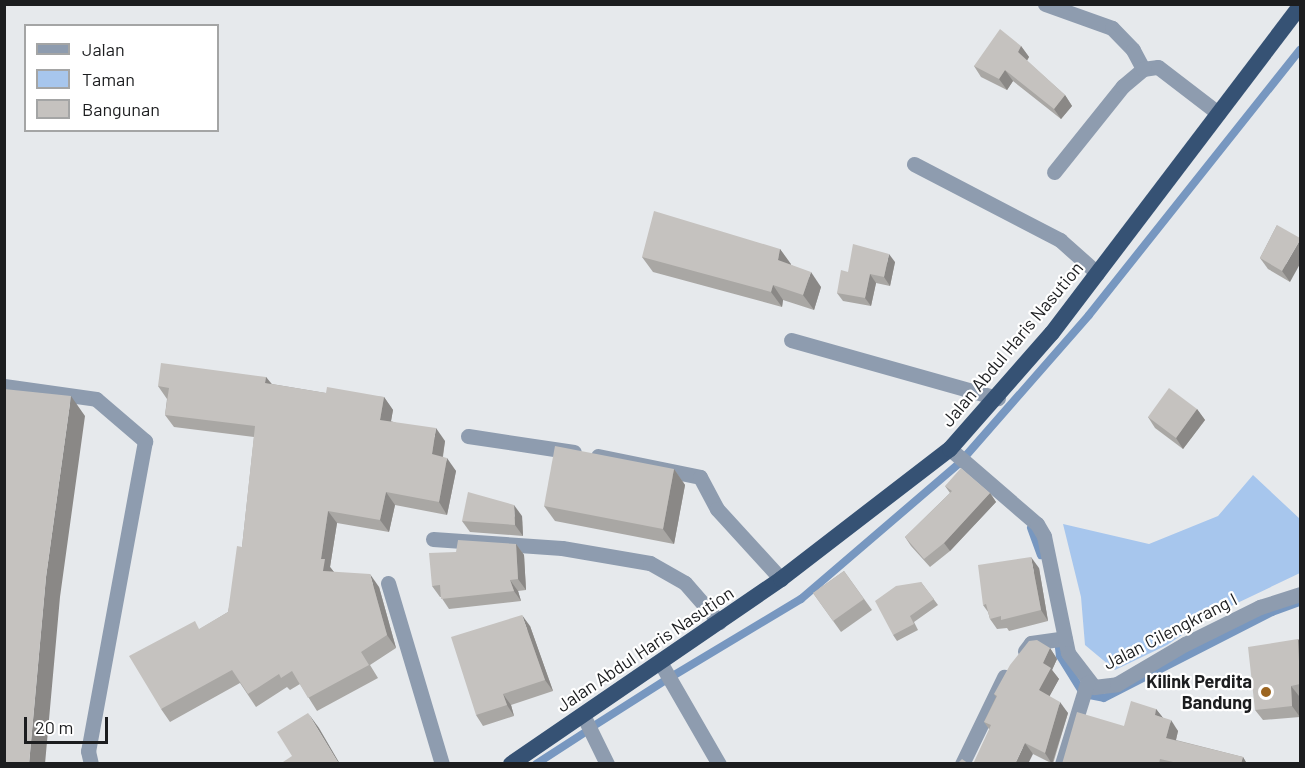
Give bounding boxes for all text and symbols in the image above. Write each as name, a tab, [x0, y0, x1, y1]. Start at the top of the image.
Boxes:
legend	[24, 24, 219, 132]
text: Jalan	[82, 38, 125, 60]
text: Taman	[82, 68, 135, 90]
text: Bangunan	[82, 98, 160, 120]
street label: Jalan Abdul Haris Nasution	[937, 257, 1087, 431]
street label: Jalan Abdul Haris Nasution	[552, 582, 738, 716]
street label: Jalan Cilengkrang I	[1100, 588, 1240, 674]
place label: Kilink Perdita Bandung	[1146, 671, 1252, 714]
marker: Kilink Perdita Bandung	[1257, 683, 1275, 701]
scale bar	[27, 705, 111, 743]
text: 20 m	[35, 716, 73, 738]

